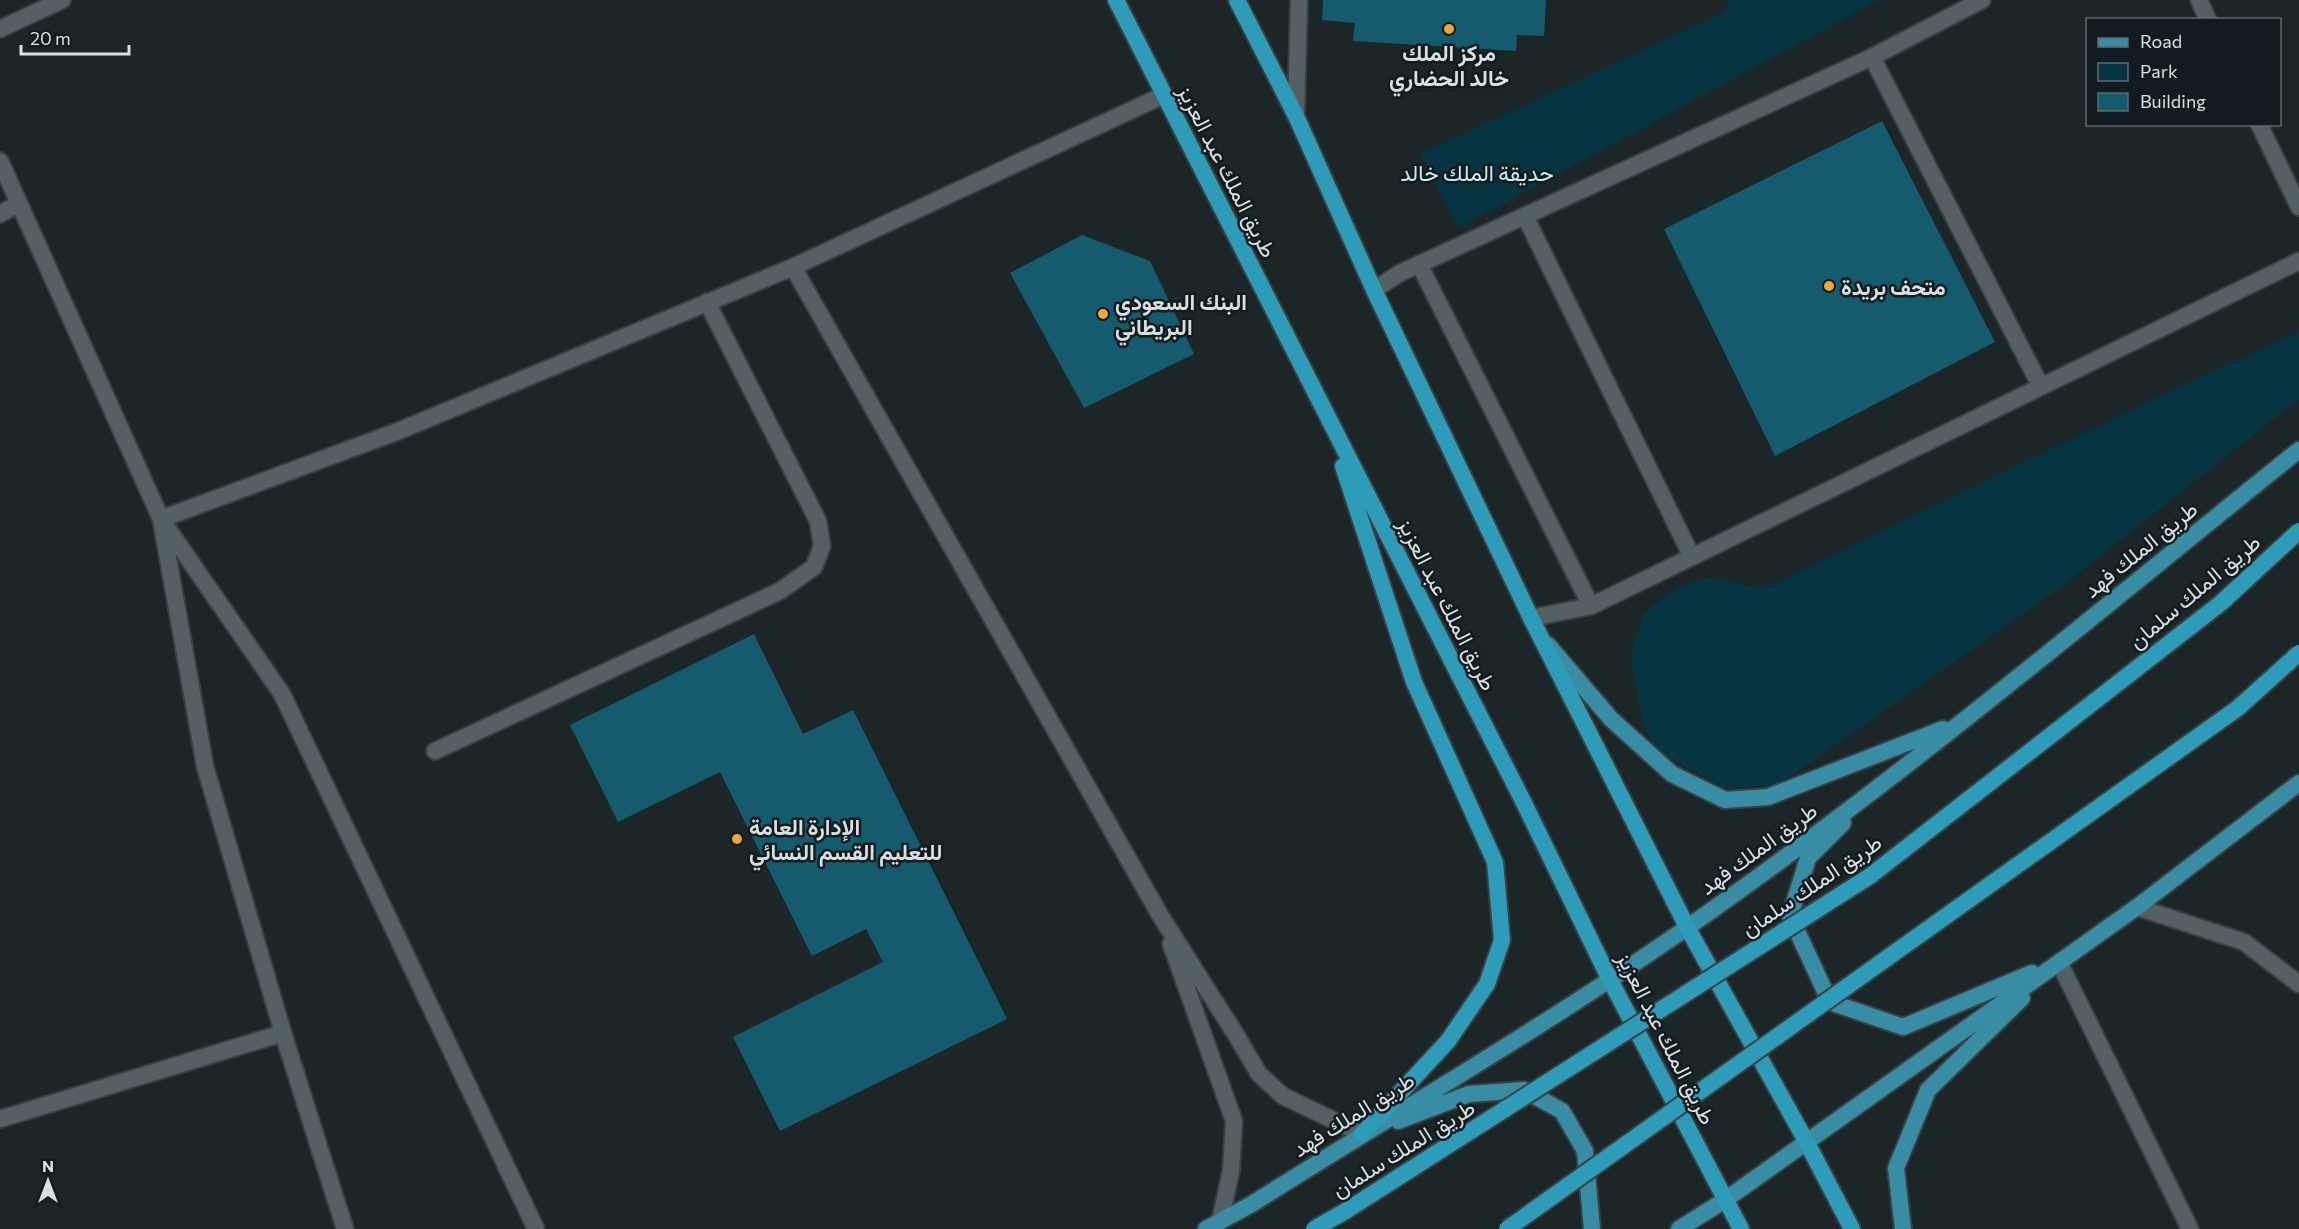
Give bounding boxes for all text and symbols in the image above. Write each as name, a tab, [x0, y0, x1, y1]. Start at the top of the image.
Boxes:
scale bar	[21, 18, 129, 56]
legend	[2086, 18, 2281, 126]
marker: مركز الملك خالد الحضاري	[1442, 22, 1456, 36]
text: 20 m	[30, 27, 71, 49]
text: Road	[2140, 30, 2182, 52]
place label: مركز الملك خالد الحضاري	[1389, 39, 1509, 97]
text: Park	[2140, 60, 2178, 82]
street label: طريق الملك عبد العزيز	[1172, 79, 1283, 262]
text: Building	[2140, 90, 2206, 112]
park label: حديقة الملك خالد	[1400, 159, 1554, 186]
place label: متحف بريدة	[1841, 273, 1946, 301]
marker: متحف بريدة	[1822, 279, 1836, 293]
place label: البنك السعودي البريطاني	[1115, 288, 1247, 346]
marker: البنك السعودي البريطاني	[1096, 307, 1110, 321]
street label: طريق الملك فهد	[2078, 495, 2203, 604]
street label: طريق الملك عبد العزيز	[1392, 512, 1503, 695]
street label: طريق الملك سلمان	[2123, 528, 2266, 655]
street label: طريق الملك فهد	[1694, 796, 1823, 901]
place label: الإدارة العامة للتعليم القسم النسائي	[749, 813, 942, 871]
street label: طريق الملك سلمان	[1736, 828, 1887, 943]
marker: الإدارة العامة للتعليم القسم النسائي	[730, 832, 744, 846]
street label: طريق الملك عبد العزيز	[1611, 946, 1722, 1129]
street label: طريق الملك فهد	[1287, 1066, 1420, 1163]
street label: طريق الملك سلمان	[1326, 1093, 1480, 1204]
north arrow	[18, 1151, 78, 1211]
text: N	[42, 1156, 54, 1175]

